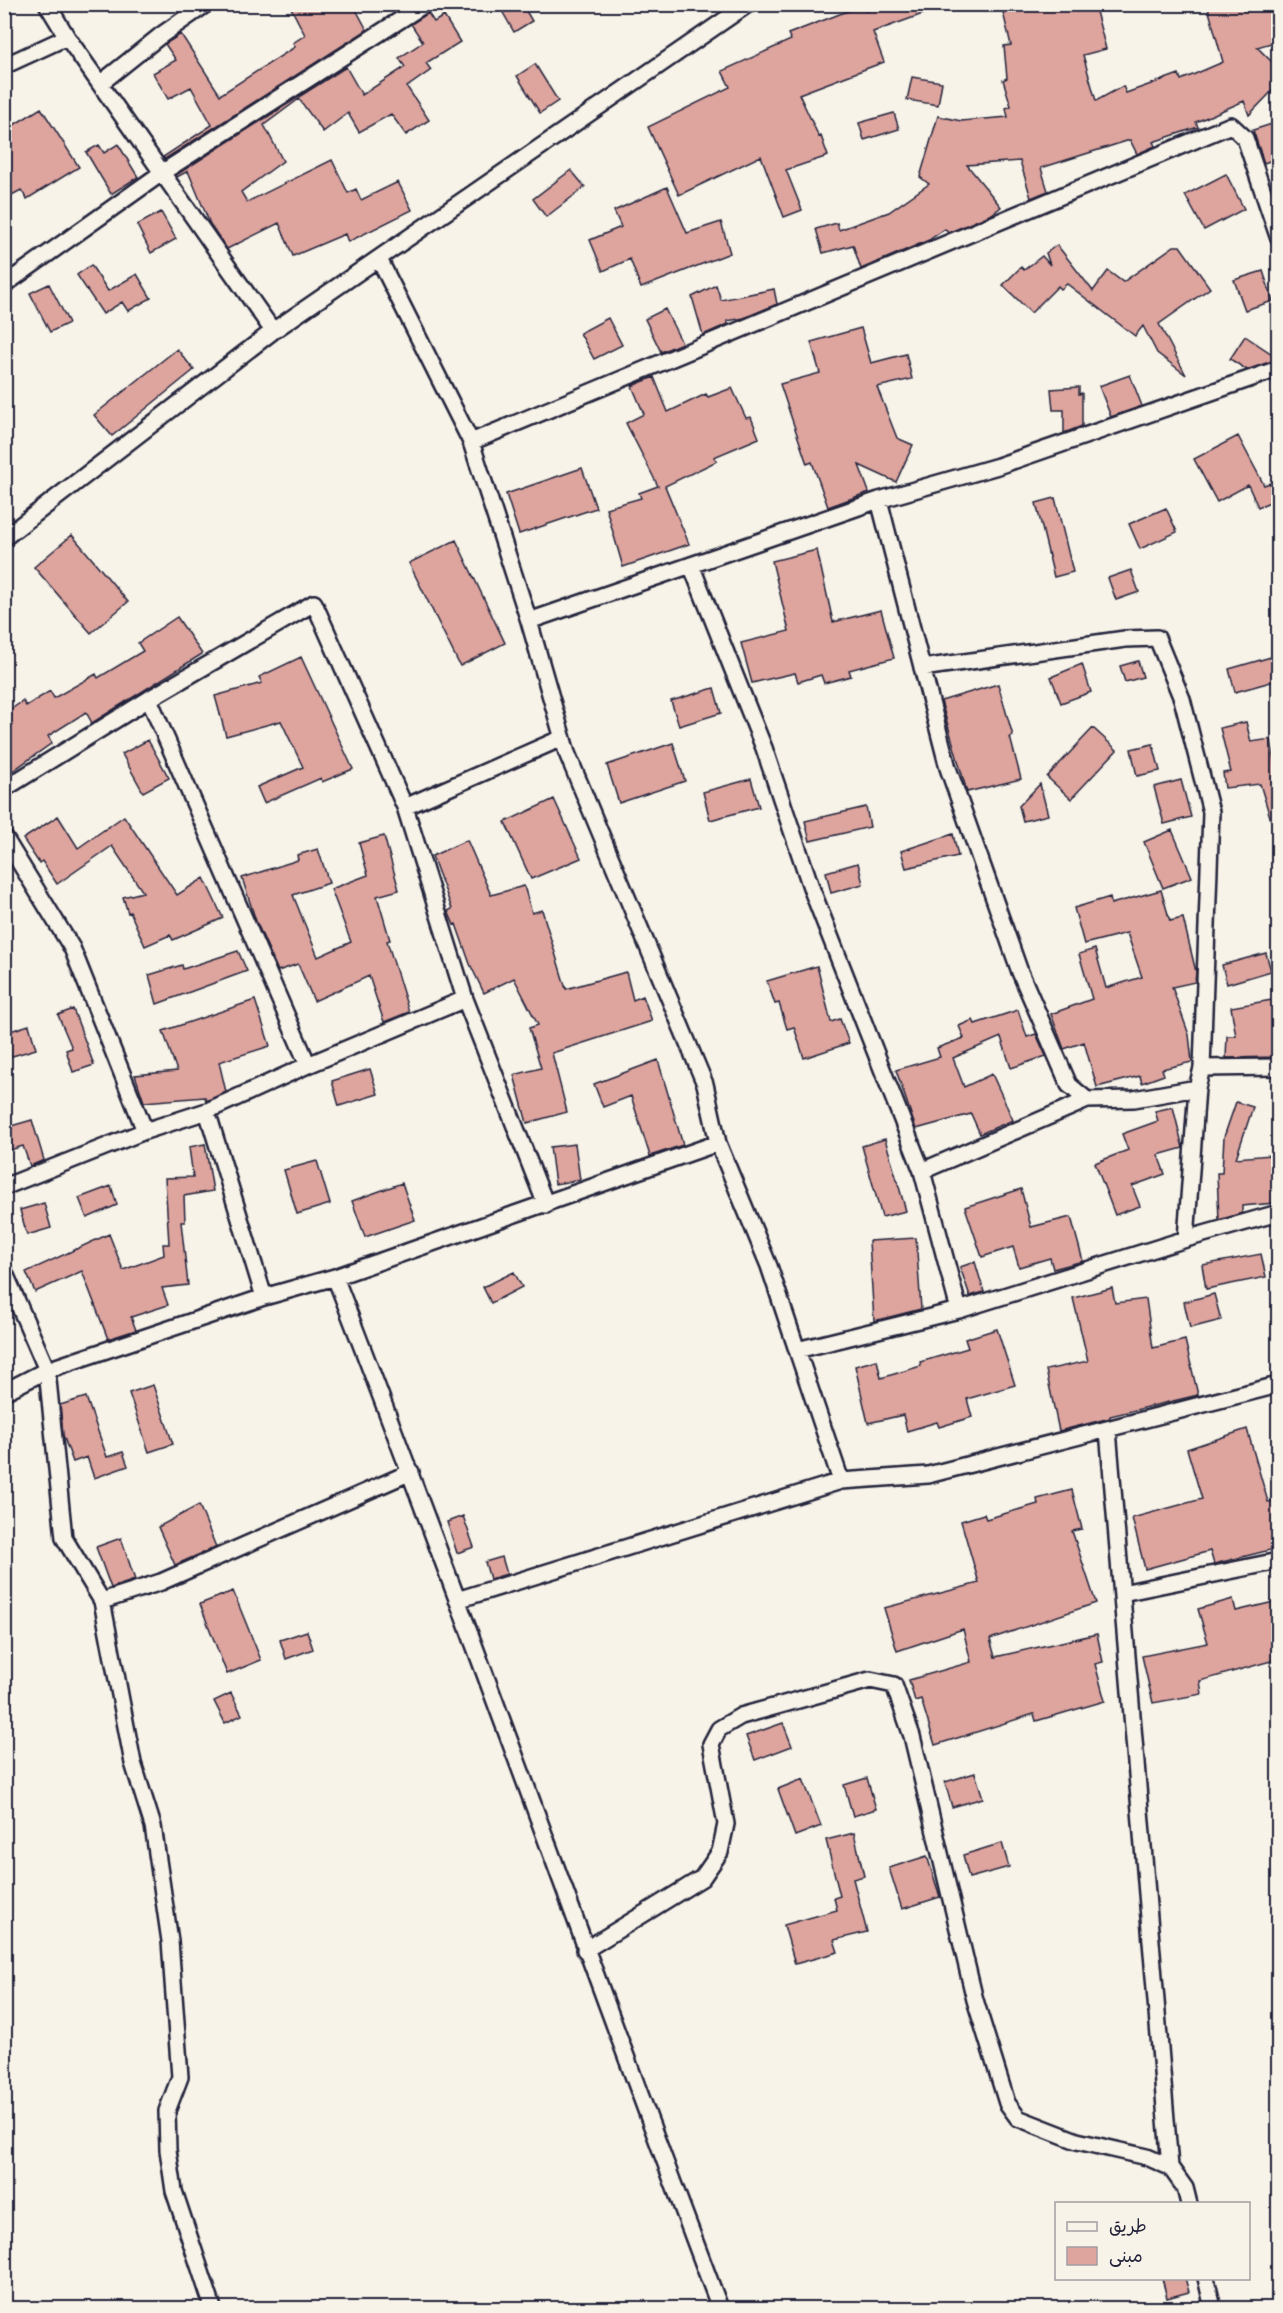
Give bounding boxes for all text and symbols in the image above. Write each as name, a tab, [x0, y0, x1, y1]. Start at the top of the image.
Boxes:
legend	[1055, 2202, 1250, 2280]
text: طريق	[1109, 2214, 1147, 2238]
text: مبنى	[1109, 2244, 1143, 2268]

